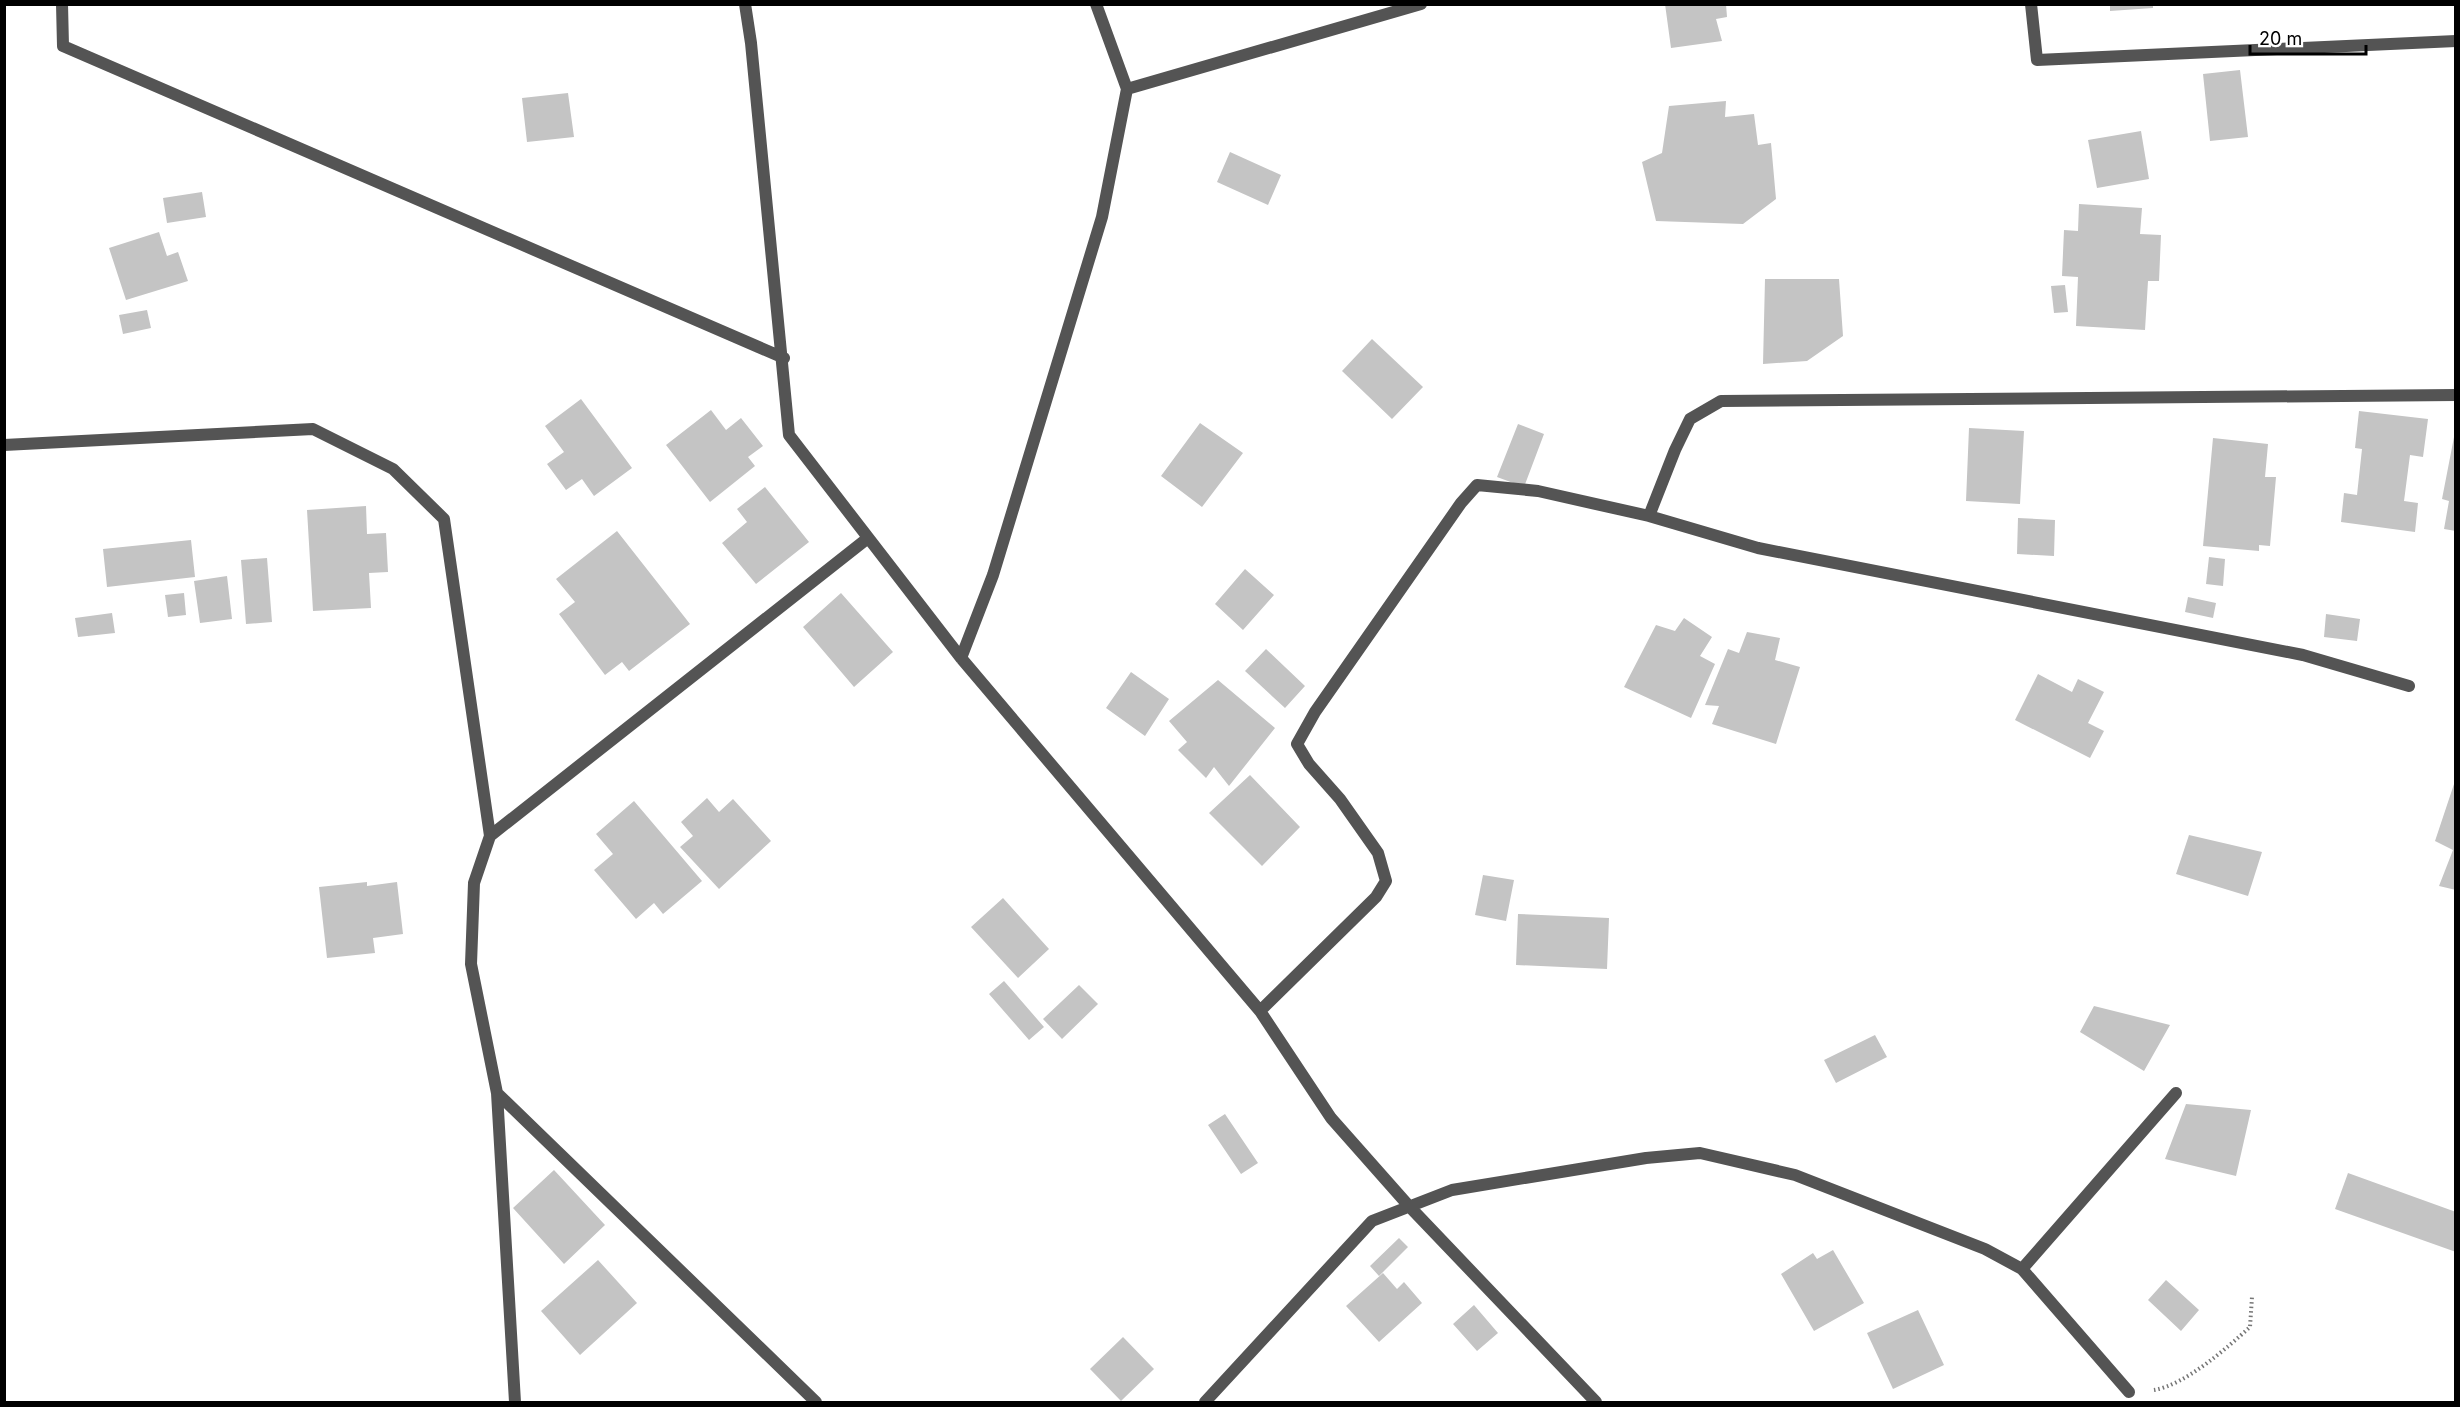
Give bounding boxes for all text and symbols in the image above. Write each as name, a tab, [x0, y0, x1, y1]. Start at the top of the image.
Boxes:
scale bar	[2250, 18, 2366, 56]
text: 20 m	[2259, 28, 2302, 49]

